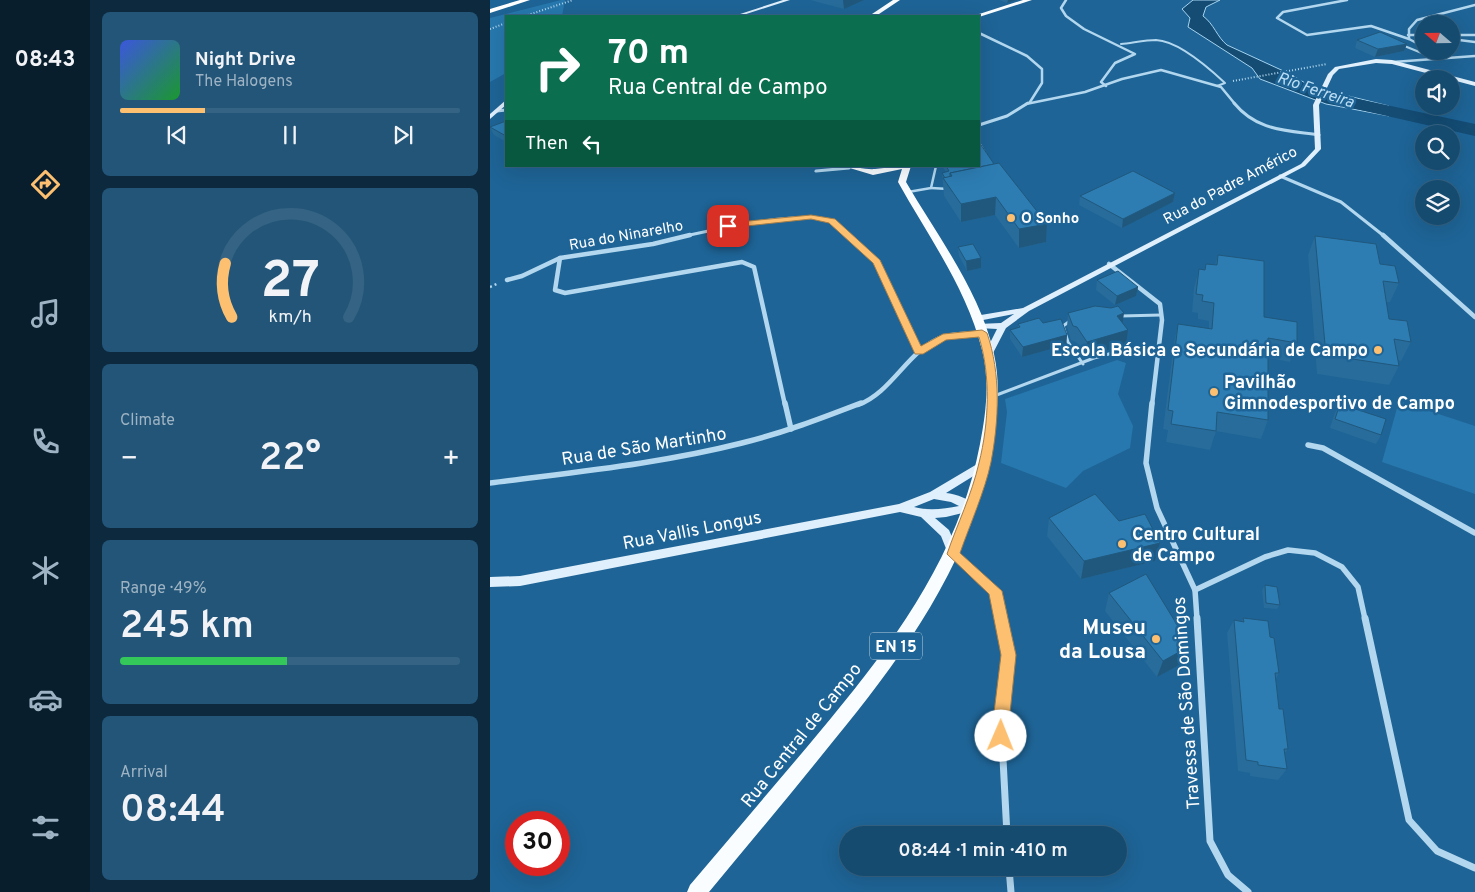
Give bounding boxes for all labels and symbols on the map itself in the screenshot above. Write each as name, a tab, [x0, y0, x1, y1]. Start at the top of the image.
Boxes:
north arrow	[1415, 15, 1460, 60]
water label: Rio Ferreira	[1274, 68, 1357, 114]
street label: Rua do Padre Américo	[1160, 143, 1301, 230]
pin	[707, 205, 749, 247]
place label: O Sonho	[1021, 210, 1079, 229]
marker: O Sonho	[1005, 212, 1017, 224]
street label: Rua do Ninarelho	[568, 217, 685, 256]
place label: Escola Básica e Secundária de Campo	[1051, 340, 1368, 363]
marker: Escola Básica e Secundária de Campo	[1372, 344, 1384, 356]
place label: Pavilhão Gimnodesportivo de Campo	[1224, 372, 1455, 416]
marker: Pavilhão Gimnodesportivo de Campo	[1208, 386, 1220, 398]
street label: Rua de São Martinho	[560, 423, 728, 472]
street label: Rua Vallis Longus	[621, 507, 764, 556]
place label: Centro Cultural de Campo	[1132, 524, 1260, 568]
marker: Centro Cultural de Campo	[1116, 538, 1128, 550]
street label: Travessa de São Domingos	[1169, 596, 1206, 810]
place label: Museu da Lousa	[1059, 615, 1146, 666]
road number: EN 15	[870, 632, 922, 659]
marker: Museu da Lousa	[1150, 633, 1162, 645]
street label: Rua Central de Campo	[737, 659, 868, 813]
position arrow	[974, 709, 1026, 761]
speed limit sign: 30	[505, 811, 570, 876]

